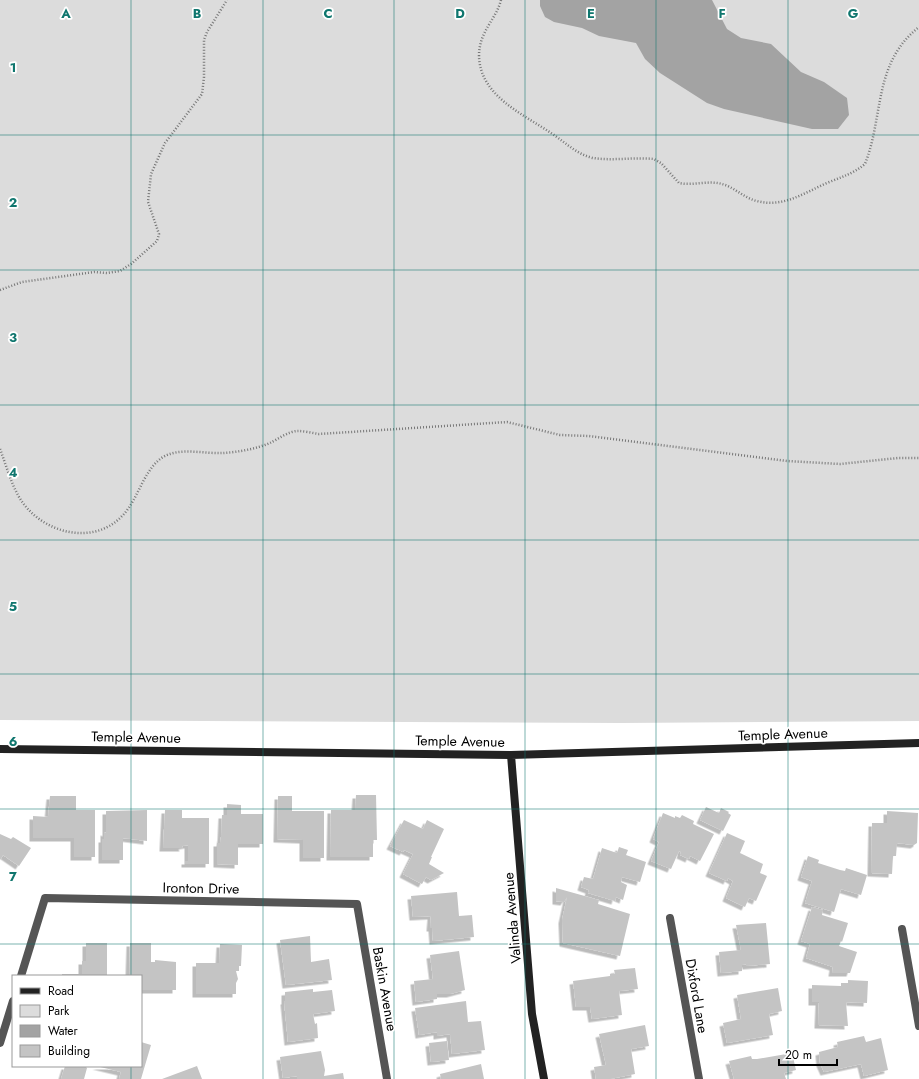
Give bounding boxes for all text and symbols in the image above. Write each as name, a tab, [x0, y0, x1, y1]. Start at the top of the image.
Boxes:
text: A	[60, 4, 71, 23]
text: B	[193, 4, 202, 23]
text: C	[323, 4, 333, 23]
text: D	[455, 4, 465, 23]
text: E	[587, 4, 595, 23]
text: F	[718, 4, 726, 23]
text: G	[848, 4, 859, 23]
text: 1	[10, 58, 16, 77]
text: 2	[9, 193, 17, 212]
text: 3	[9, 328, 17, 347]
text: 4	[8, 463, 18, 482]
text: 5	[9, 597, 17, 616]
street label: Temple Avenue	[738, 722, 828, 746]
street label: Temple Avenue	[91, 726, 181, 748]
street label: Temple Avenue	[415, 730, 505, 752]
text: 6	[9, 732, 18, 751]
text: 7	[9, 867, 17, 886]
street label: Valinda Avenue	[498, 872, 526, 964]
street label: Ironton Drive	[162, 877, 240, 899]
street label: Baskin Avenue	[368, 945, 402, 1033]
street label: Dixford Lane	[681, 957, 713, 1035]
legend	[12, 975, 142, 1067]
text: Road	[48, 982, 74, 1000]
text: Park	[48, 1002, 70, 1020]
text: Water	[48, 1022, 79, 1040]
scale bar	[779, 1041, 837, 1067]
text: Building	[48, 1042, 90, 1060]
text: 20 m	[785, 1046, 812, 1064]

